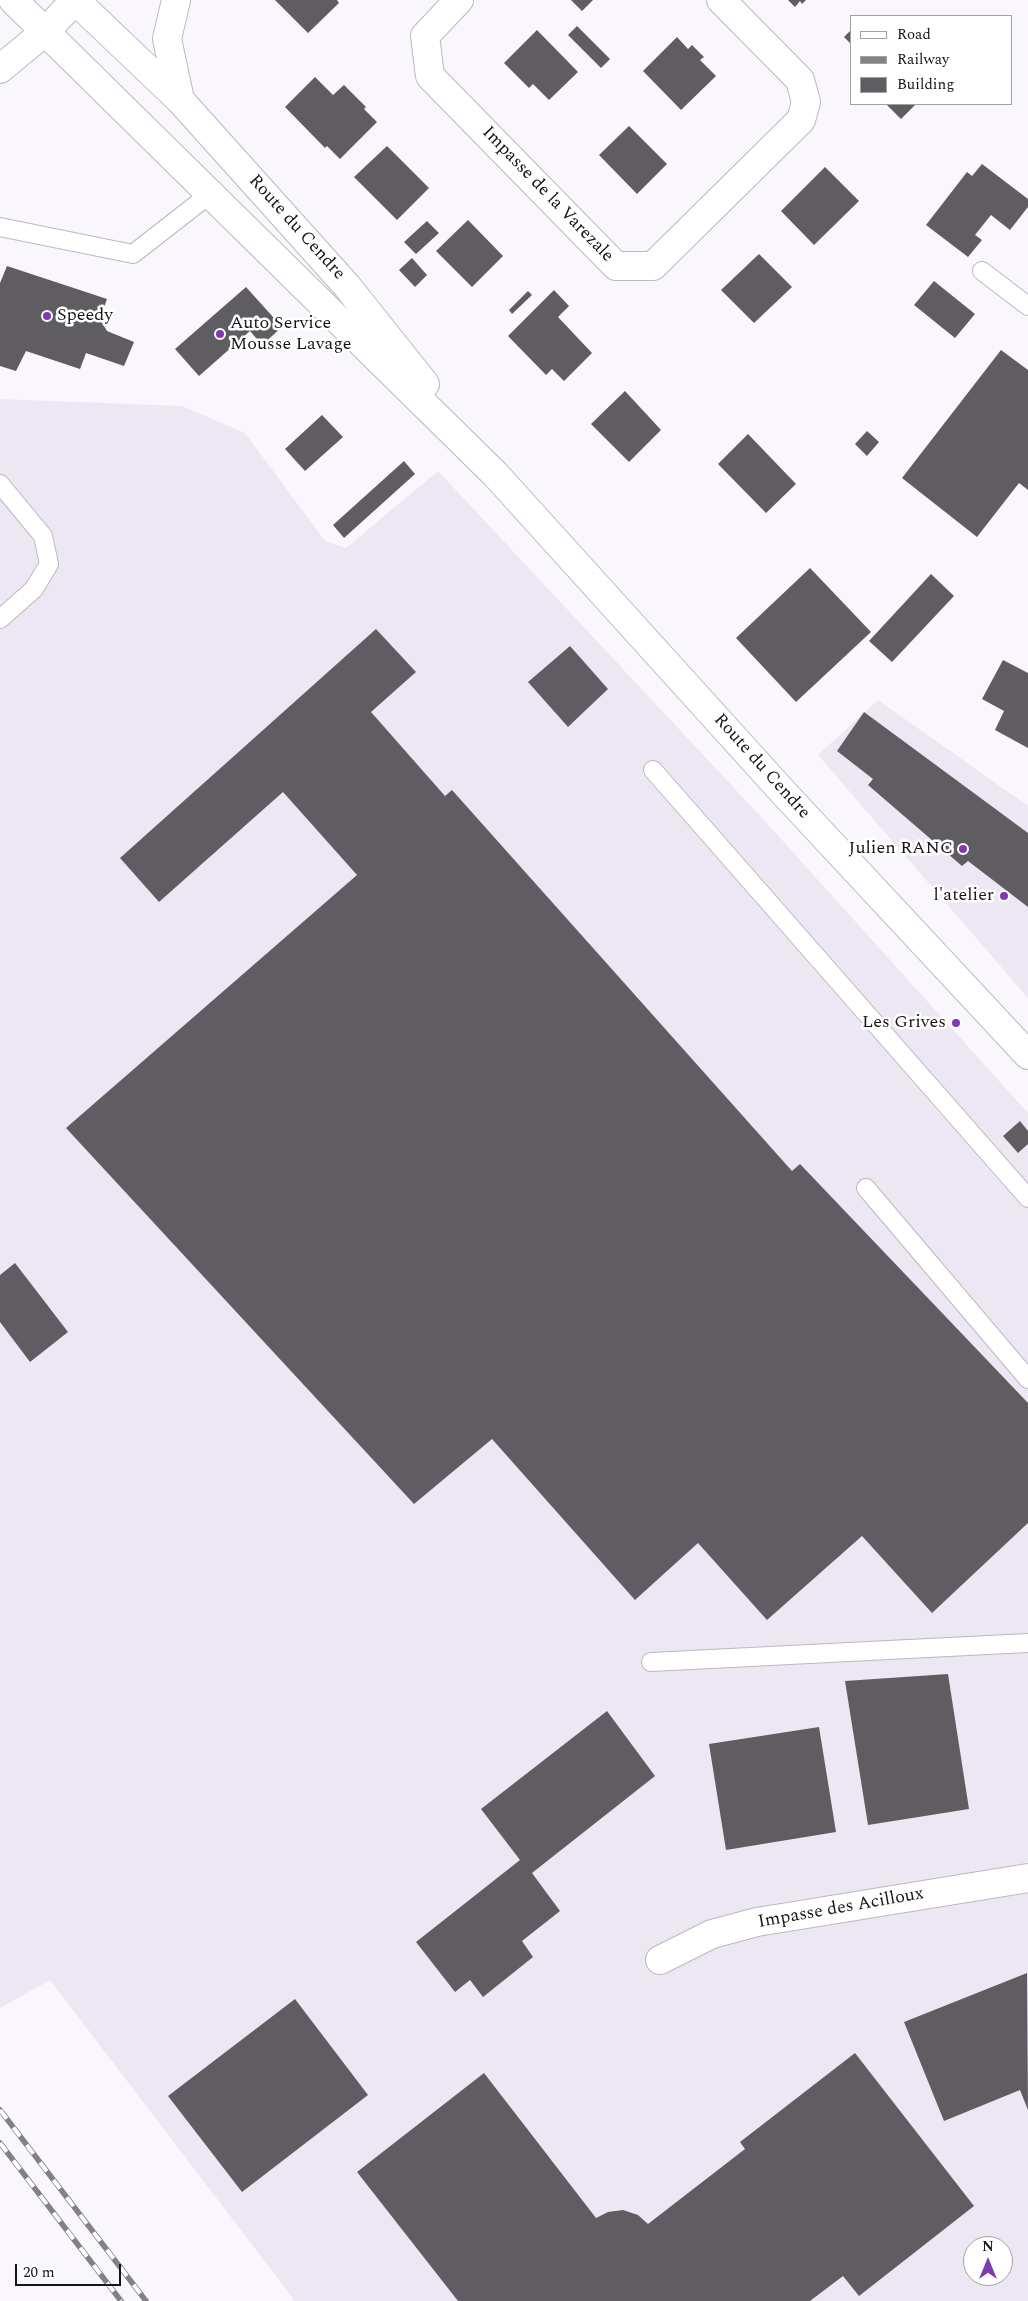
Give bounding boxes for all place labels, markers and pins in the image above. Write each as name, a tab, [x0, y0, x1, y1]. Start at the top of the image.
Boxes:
place label: Speedy	[57, 305, 113, 327]
marker: Speedy	[41, 310, 53, 322]
place label: Auto Service Mousse Lavage	[230, 313, 352, 356]
marker: Auto Service Mousse Lavage	[214, 328, 226, 340]
place label: Julien RANC	[849, 838, 953, 860]
marker: Julien RANC	[957, 843, 969, 855]
place label: l'atelier	[934, 885, 994, 907]
marker: l'atelier	[998, 890, 1010, 902]
place label: Les Grives	[862, 1012, 946, 1034]
marker: Les Grives	[950, 1017, 962, 1029]

